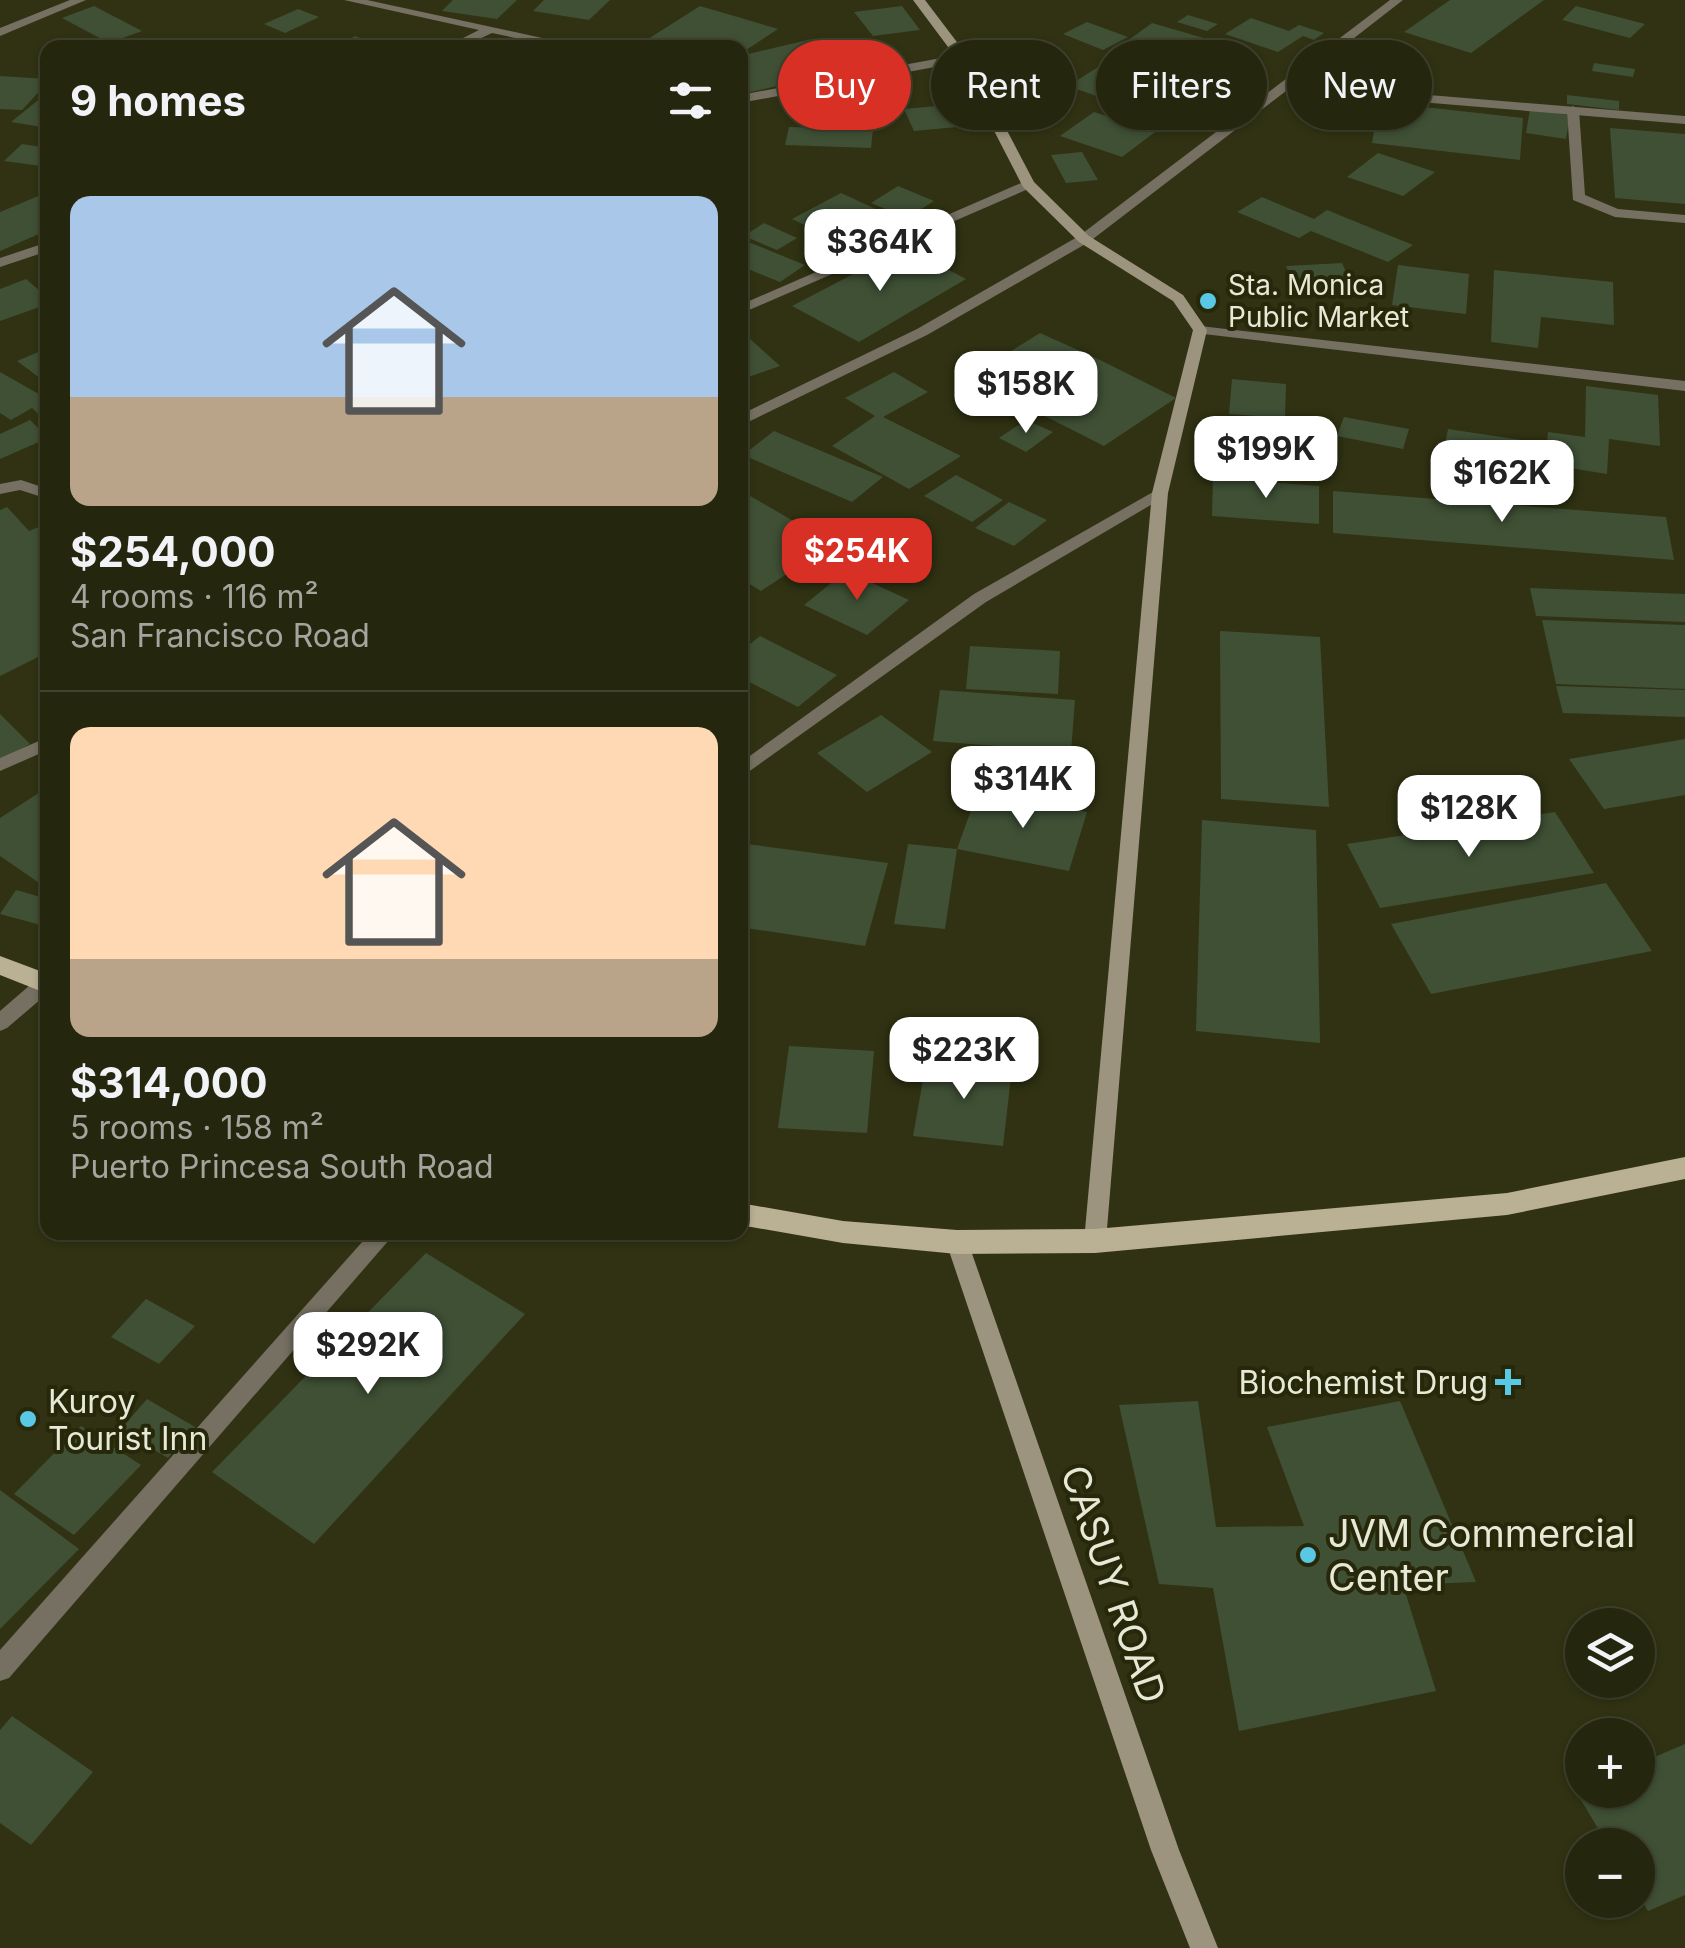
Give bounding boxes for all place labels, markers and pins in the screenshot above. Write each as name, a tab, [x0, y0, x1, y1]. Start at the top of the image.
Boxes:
pin: $364K	[810, 209, 950, 294]
place label: Sta. Monica Public Market	[1228, 268, 1409, 334]
marker: Sta. Monica Public Market	[1197, 290, 1219, 312]
pin: $158K	[956, 351, 1096, 436]
pin: $199K	[1196, 416, 1336, 501]
pin: $162K	[1432, 440, 1572, 525]
pin: $254K	[787, 518, 927, 603]
pin: $314K	[953, 746, 1093, 831]
pin: $128K	[1399, 775, 1539, 860]
pin: $223K	[894, 1017, 1034, 1102]
pin: $292K	[298, 1312, 438, 1397]
place label: Biochemist Drug	[1238, 1363, 1488, 1402]
marker: Biochemist Drug	[1497, 1371, 1519, 1393]
place label: Kuroy Tourist Inn	[48, 1382, 207, 1458]
marker: Kuroy Tourist Inn	[17, 1408, 39, 1430]
place label: JVM Commercial Center	[1328, 1510, 1635, 1600]
marker: JVM Commercial Center	[1297, 1544, 1319, 1566]

